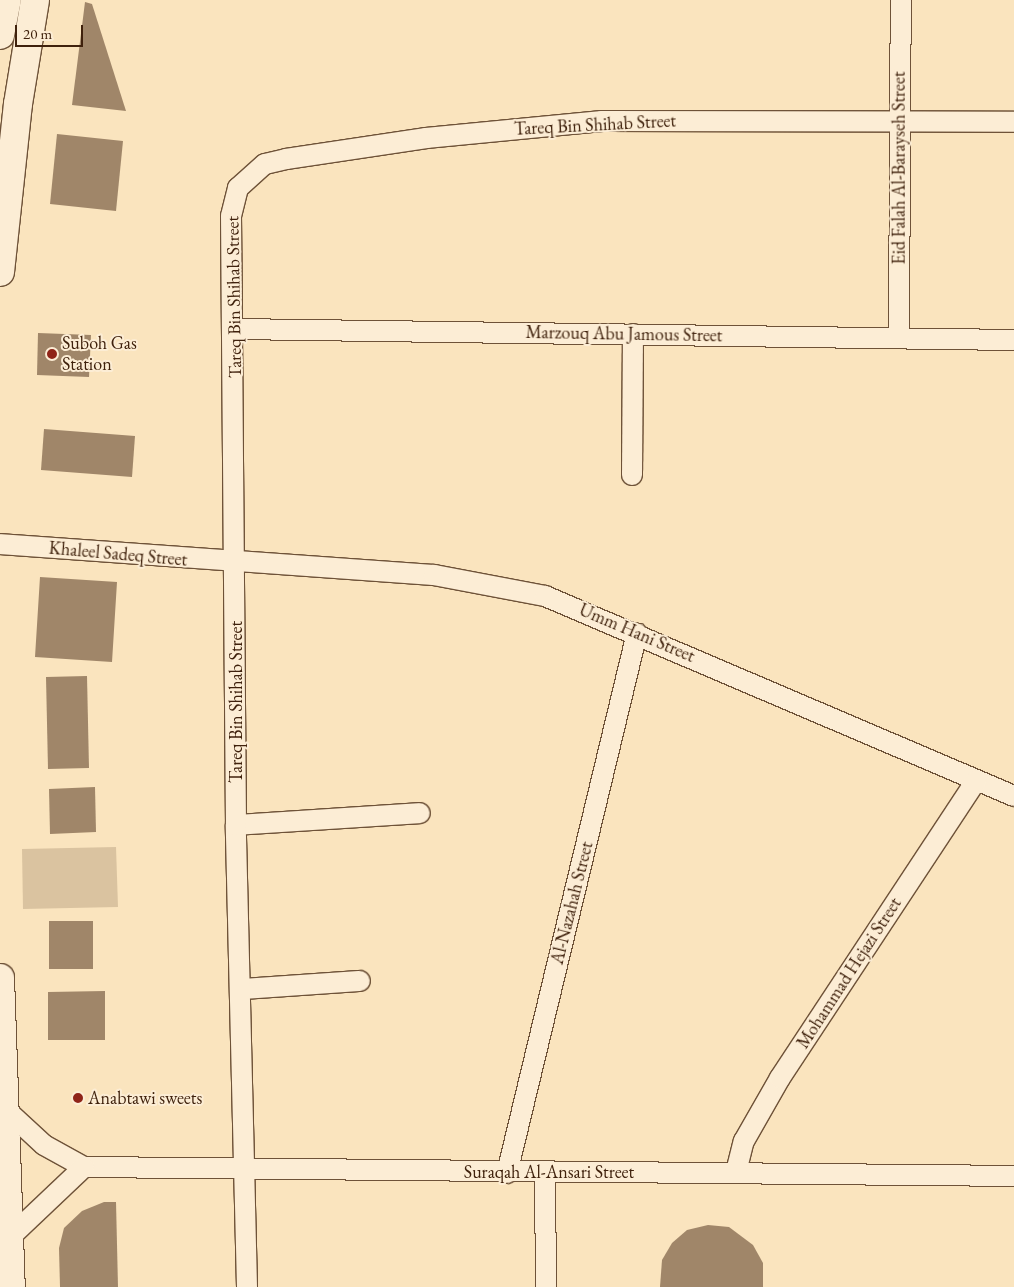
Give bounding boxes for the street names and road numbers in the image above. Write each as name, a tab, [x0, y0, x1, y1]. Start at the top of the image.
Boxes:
street label: Eid Falah Al-Barayseh Street	[888, 71, 910, 265]
street label: Tareq Bin Shihab Street	[513, 110, 677, 140]
street label: Tareq Bin Shihab Street	[222, 216, 246, 378]
street label: Marzouq Abu Jamous Street	[525, 321, 723, 347]
street label: Khaleel Sadeq Street	[48, 537, 188, 571]
street label: Umm Hani Street	[576, 599, 698, 667]
street label: Tareq Bin Shihab Street	[225, 621, 247, 783]
street label: Al-Nazahah Street	[546, 839, 598, 967]
street label: Mohammad Hejazi Street	[792, 893, 906, 1053]
street label: Suraqah Al-Ansari Street	[464, 1161, 634, 1183]

